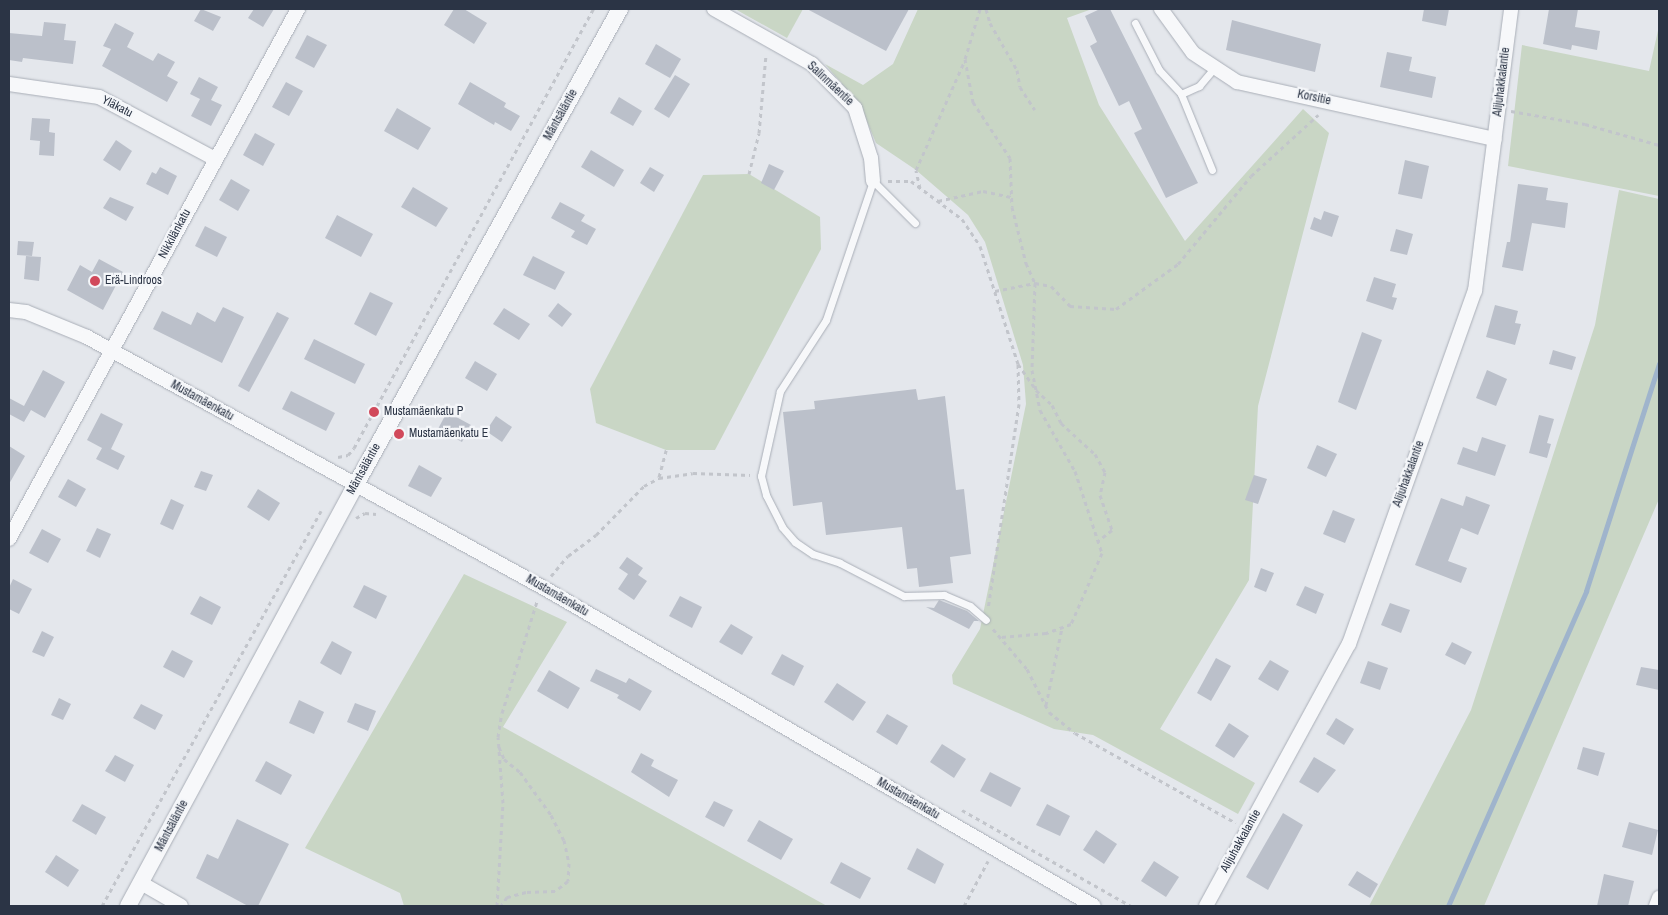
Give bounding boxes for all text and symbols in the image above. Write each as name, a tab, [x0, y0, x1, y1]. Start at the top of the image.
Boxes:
street label: Alijuhakkalantie	[1491, 47, 1513, 117]
street label: Salinmäentie	[804, 59, 856, 109]
street label: Mäntsäläntie	[541, 87, 581, 143]
street label: Korsitie	[1296, 87, 1332, 109]
street label: Yläkatu	[99, 93, 135, 121]
street label: Nikkilänkatu	[156, 207, 194, 261]
place label: Erä-Lindroos	[105, 274, 162, 288]
marker: Erä-Lindroos	[89, 275, 101, 287]
street label: Mustamäenkatu	[168, 378, 236, 424]
place label: Mustamäenkatu P	[384, 405, 463, 419]
marker: Mustamäenkatu P	[368, 406, 380, 418]
place label: Mustamäenkatu E	[409, 427, 488, 441]
marker: Mustamäenkatu E	[393, 428, 405, 440]
street label: Alijuhakkalantie	[1390, 439, 1428, 509]
street label: Mäntsäläntie	[344, 441, 384, 497]
street label: Mustamäenkatu	[523, 572, 591, 620]
street label: Mustamäenkatu	[874, 775, 942, 823]
street label: Mäntsäläntie	[152, 798, 192, 854]
street label: Alijuhakkalantie	[1218, 807, 1264, 875]

